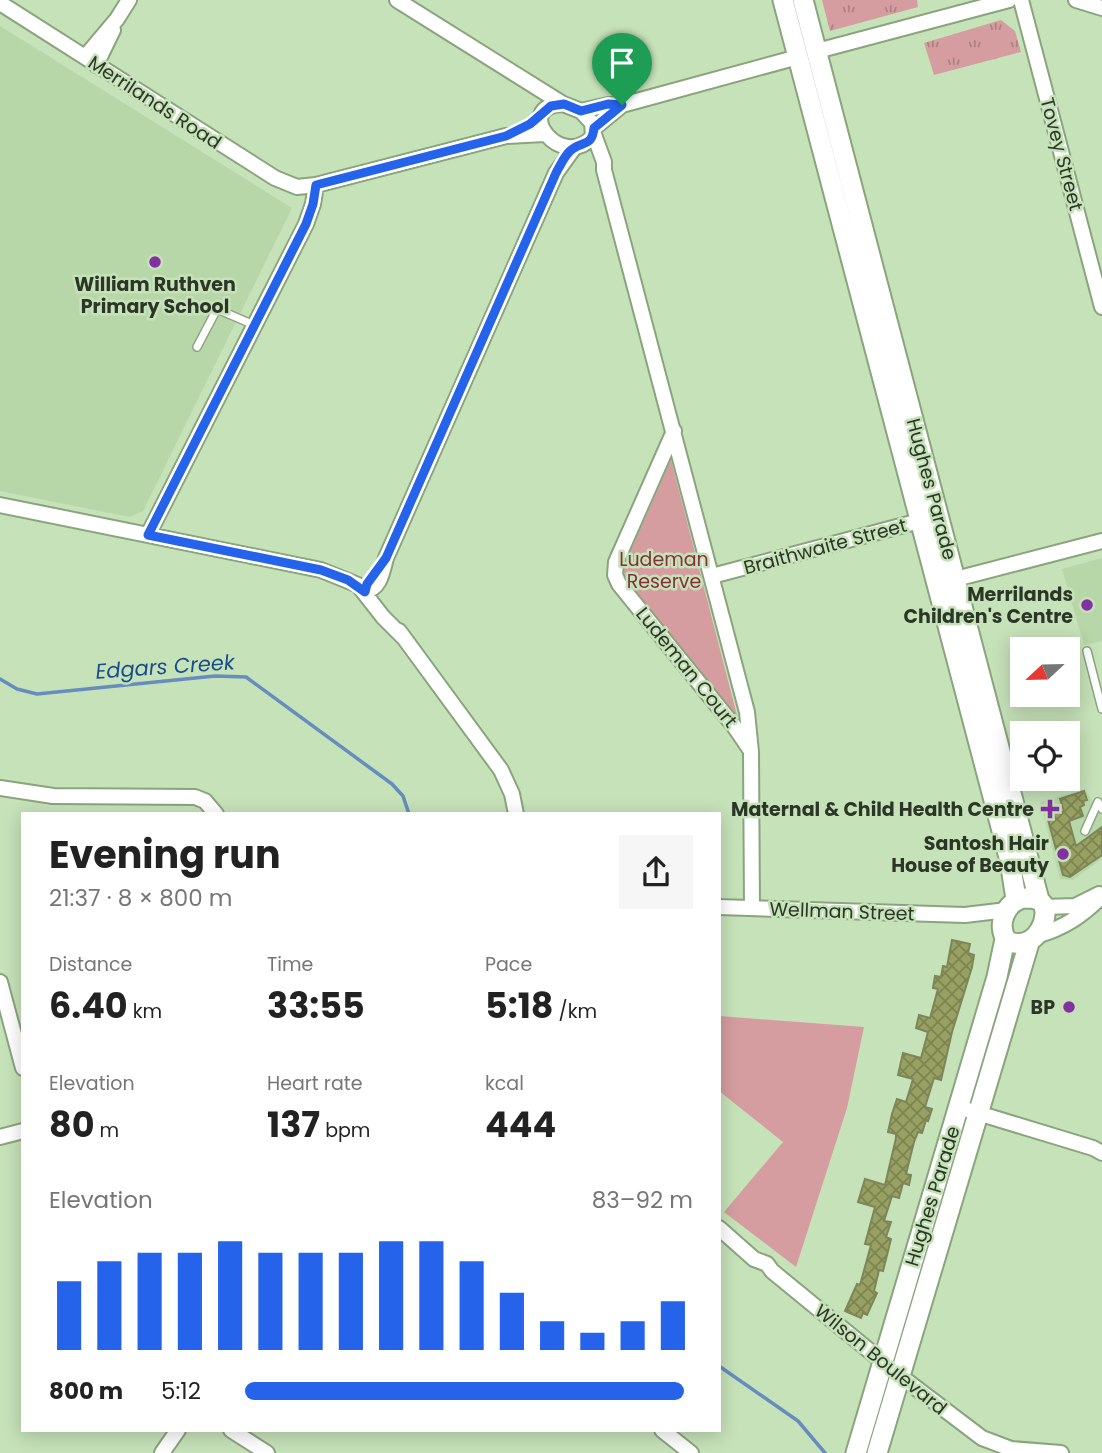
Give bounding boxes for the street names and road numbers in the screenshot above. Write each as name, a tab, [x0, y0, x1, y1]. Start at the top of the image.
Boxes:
street label: Merrilands Road	[83, 49, 227, 156]
street label: Tovey Street	[1033, 94, 1090, 214]
street label: Hughes Parade	[900, 415, 963, 563]
street label: Braithwaite Street	[741, 512, 910, 581]
street label: Ludeman Court	[630, 601, 744, 733]
street label: Wellman Street	[769, 895, 915, 928]
street label: Hughes Parade	[898, 1123, 967, 1270]
street label: Wilson Boulevard	[809, 1298, 953, 1421]

